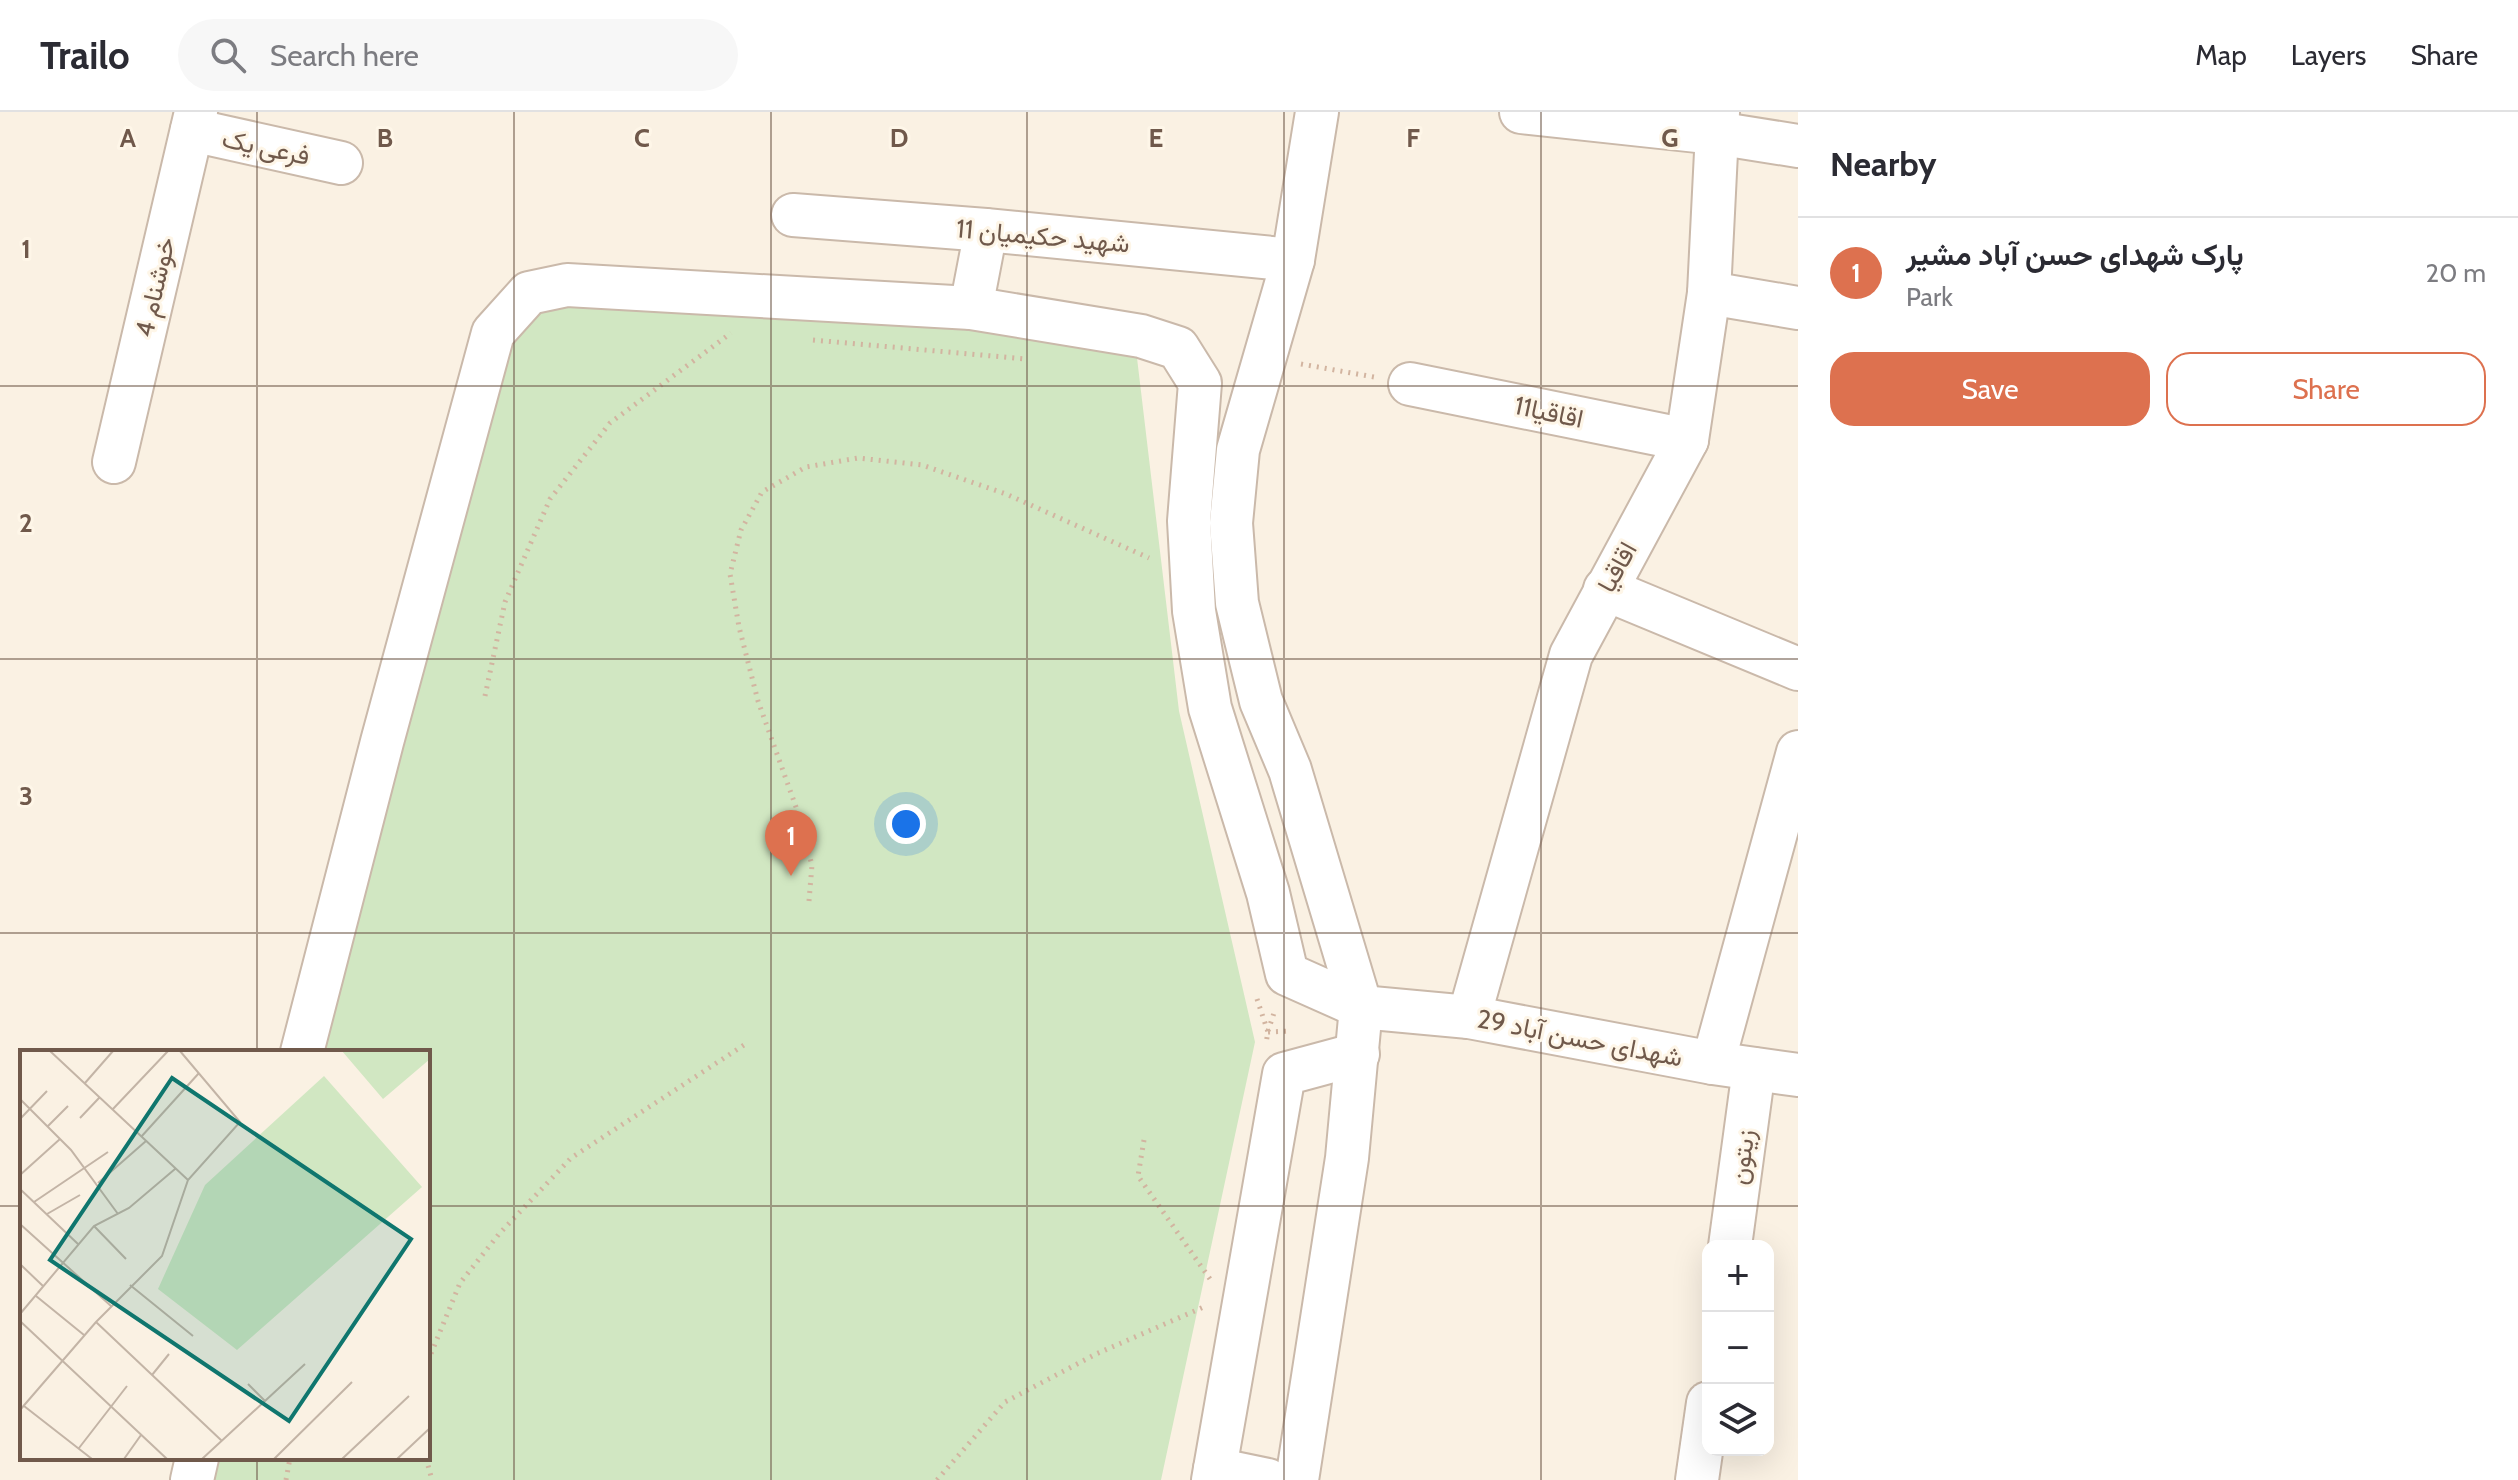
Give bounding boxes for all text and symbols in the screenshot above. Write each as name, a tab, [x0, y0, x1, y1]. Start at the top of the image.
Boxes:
search box	[178, 19, 738, 91]
text: Trailo	[40, 32, 130, 79]
icon: search	[206, 33, 250, 77]
text: Search here	[270, 37, 419, 74]
text: Map	[2195, 38, 2247, 72]
text: Layers	[2291, 38, 2366, 72]
text: Share	[2410, 38, 2478, 72]
text: A	[120, 122, 137, 154]
street label: فرعی یک	[219, 122, 313, 172]
text: B	[377, 122, 393, 154]
text: C	[634, 122, 650, 154]
text: D	[890, 122, 908, 154]
text: E	[1149, 122, 1163, 154]
text: F	[1406, 122, 1420, 154]
text: G	[1661, 122, 1679, 154]
text: Nearby	[1830, 143, 1937, 185]
street label: شهید حکیمیان 11	[955, 212, 1131, 260]
text: 1	[21, 233, 31, 265]
street label: خوشنام 4	[128, 234, 183, 340]
text: پارک شهدای حسن آباد مشیر	[1906, 236, 2244, 273]
text: 1	[1851, 257, 1861, 289]
text: 20 m	[2426, 257, 2486, 289]
text: Park	[1906, 281, 1953, 313]
button: Save	[1830, 352, 2150, 426]
button: Share	[2166, 352, 2486, 426]
street label: 11اقاقیا	[1512, 389, 1586, 435]
text: 2	[19, 507, 33, 539]
street label: اقاقیا	[1590, 536, 1644, 598]
text: 3	[19, 780, 33, 812]
your location	[886, 804, 926, 844]
pin: 1	[765, 810, 817, 876]
street label: شهدای حسن آباد 29	[1475, 1002, 1685, 1074]
inset map	[20, 1050, 430, 1460]
street label: زیتون	[1722, 1127, 1762, 1187]
map controls	[1702, 1240, 1774, 1456]
button: +	[1702, 1240, 1774, 1312]
button: −	[1702, 1312, 1774, 1384]
button: layers	[1702, 1384, 1774, 1456]

